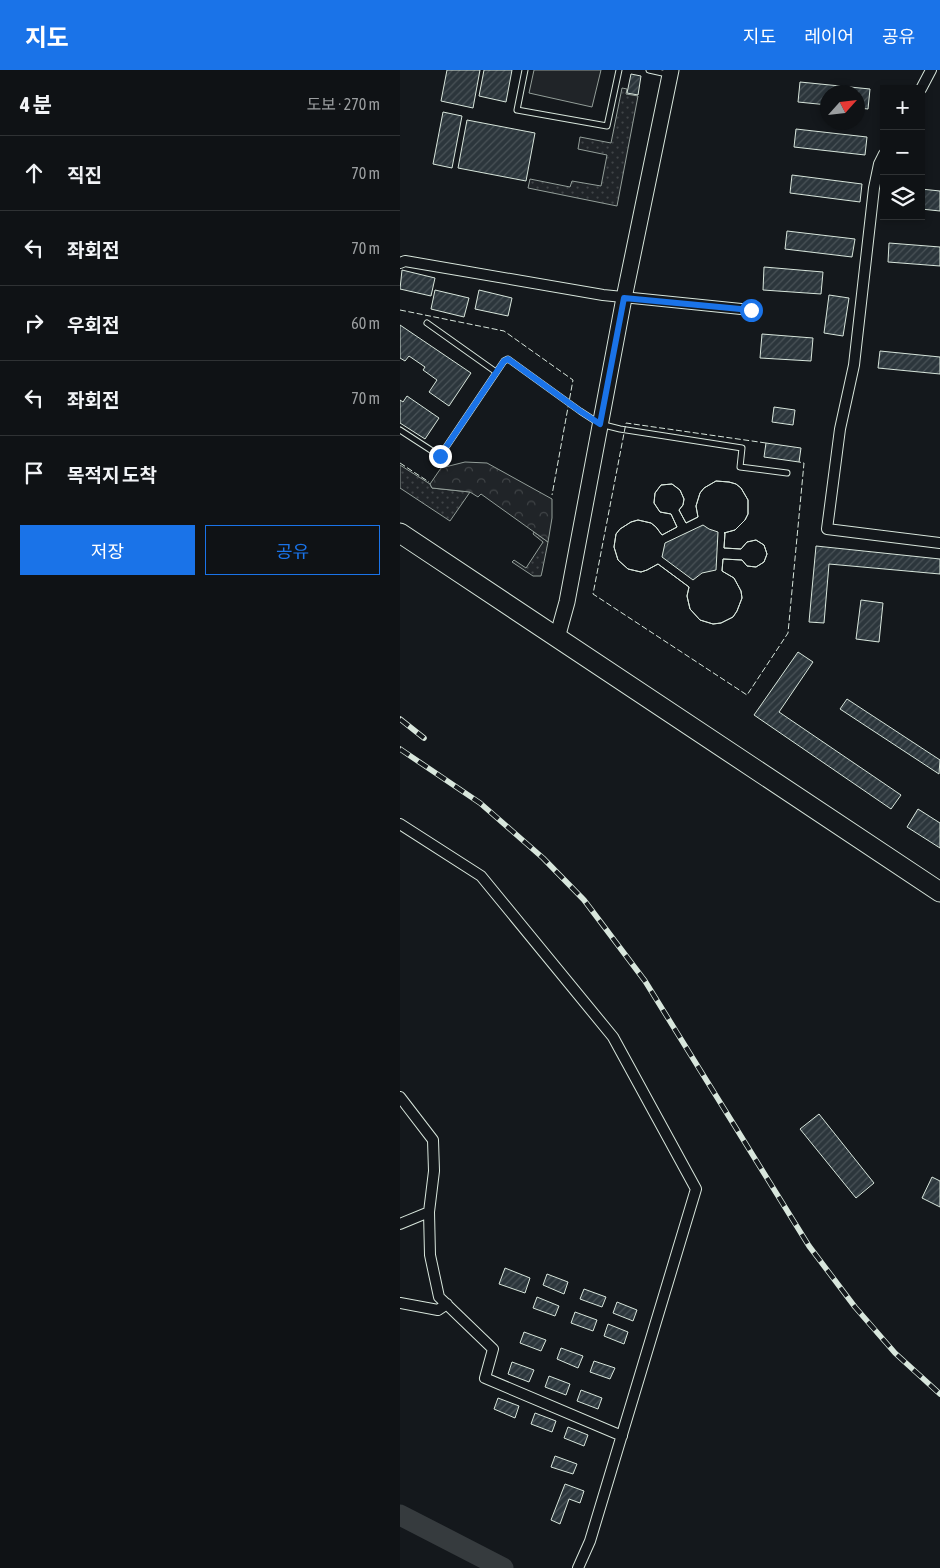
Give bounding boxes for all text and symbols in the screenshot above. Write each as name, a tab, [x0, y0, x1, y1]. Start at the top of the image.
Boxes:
text: 지도	[25, 24, 69, 51]
text: 지도	[743, 26, 776, 47]
text: 레이어	[804, 26, 854, 47]
text: 공유	[882, 26, 915, 47]
north arrow	[820, 85, 865, 130]
map controls	[880, 85, 925, 220]
button: +	[880, 85, 925, 130]
text: 4 분	[20, 92, 52, 116]
text: 도보 · 270 m	[306, 95, 380, 113]
button: −	[880, 130, 925, 175]
icon: ahead	[20, 159, 48, 187]
text: 직진	[67, 164, 102, 186]
text: 70 m	[351, 164, 380, 182]
button: layers	[880, 175, 925, 220]
icon: left	[20, 234, 48, 262]
text: 좌회전	[67, 239, 119, 261]
text: 70 m	[351, 239, 380, 257]
route start	[740, 299, 763, 322]
icon: right	[20, 309, 48, 337]
text: 우회전	[67, 314, 119, 336]
text: 60 m	[351, 314, 380, 332]
icon: left	[20, 384, 48, 412]
text: 좌회전	[67, 389, 119, 411]
text: 70 m	[351, 389, 380, 407]
route end	[429, 445, 452, 468]
icon: arrive	[20, 459, 48, 487]
text: 목적지 도착	[67, 464, 157, 486]
button: 저장	[20, 525, 195, 575]
button: 공유	[205, 525, 380, 575]

